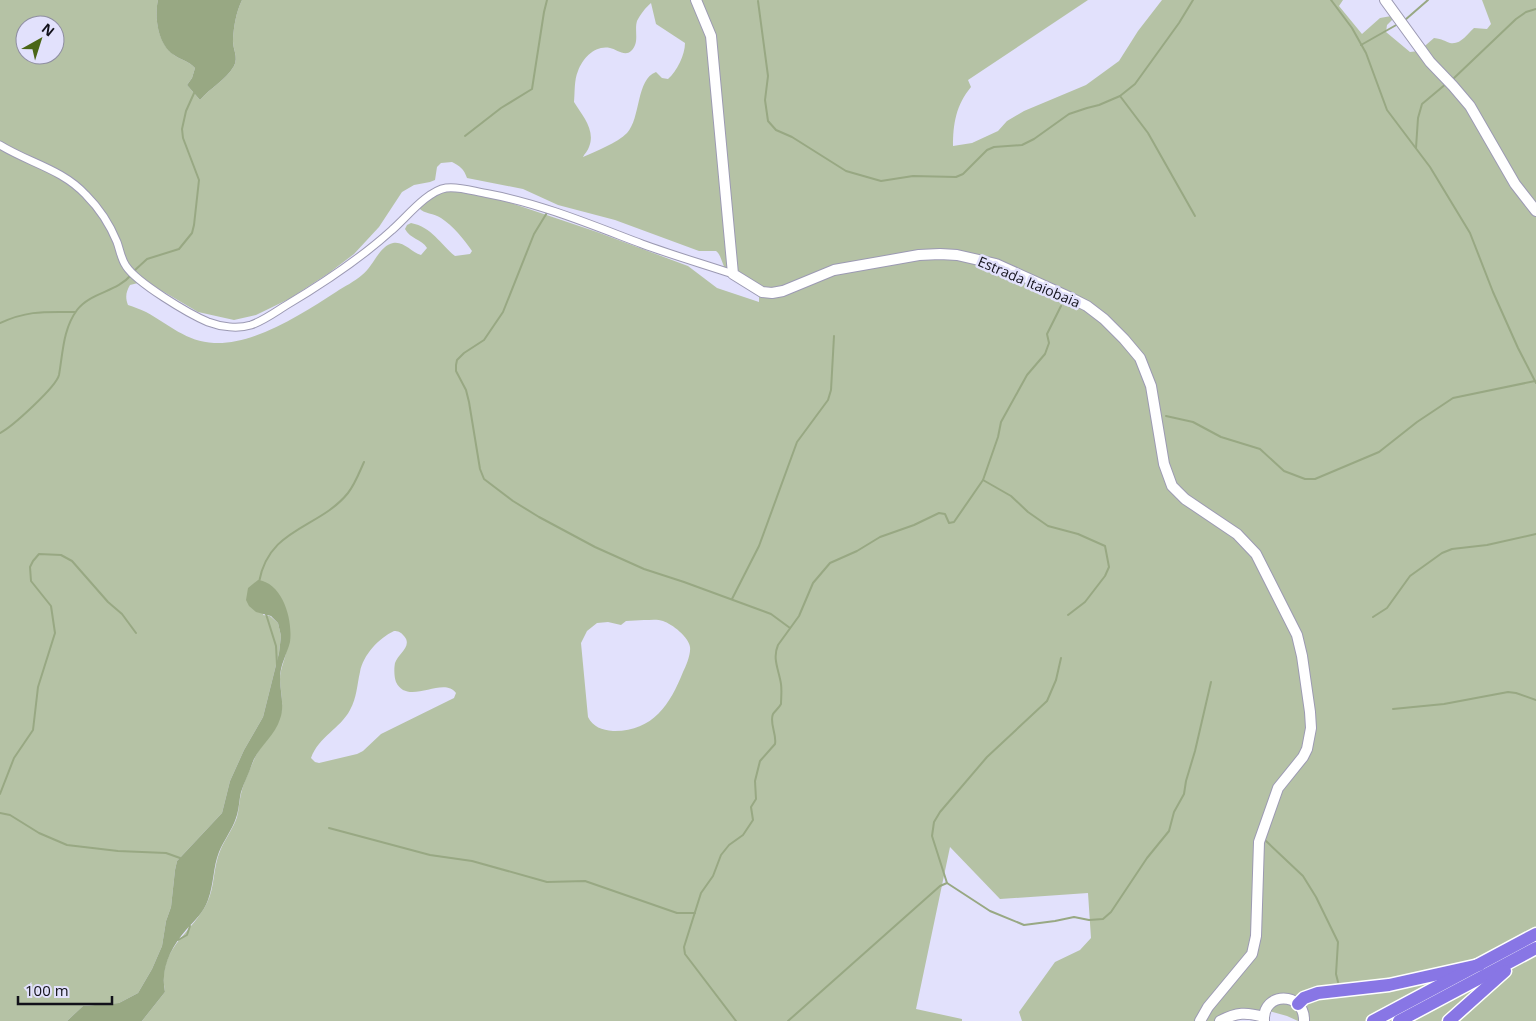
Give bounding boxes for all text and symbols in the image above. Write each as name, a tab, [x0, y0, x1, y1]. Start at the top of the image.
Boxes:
north arrow	[15, 15, 65, 65]
text: N	[38, 19, 59, 40]
street label: Estrada Itaiobaia	[975, 251, 1083, 312]
scale bar	[18, 974, 111, 1006]
text: 100 m	[25, 980, 69, 1000]

